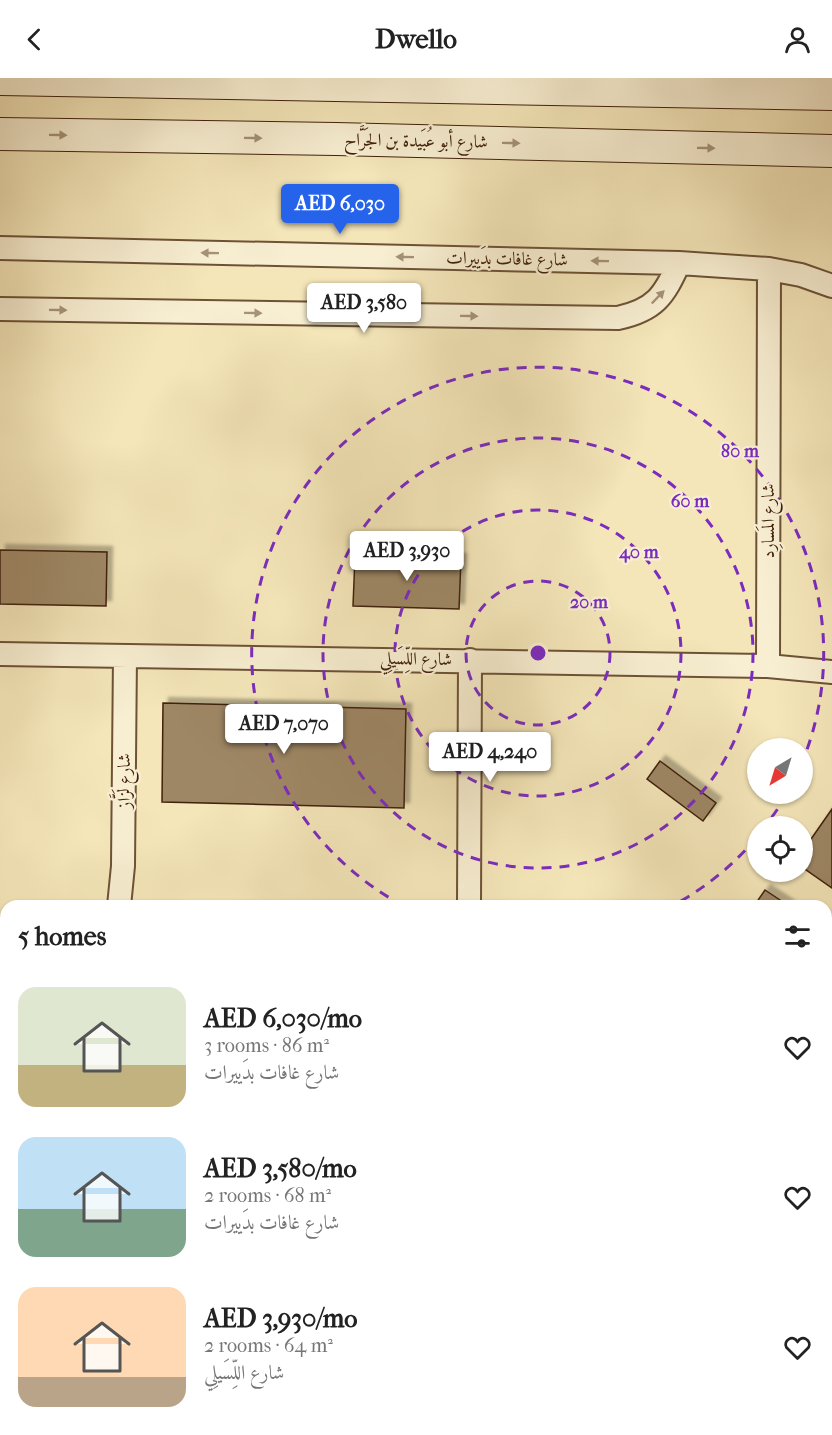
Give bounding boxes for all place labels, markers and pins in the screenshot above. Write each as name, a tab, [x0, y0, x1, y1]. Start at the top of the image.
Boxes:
pin: AED 6,030	[271, 184, 409, 235]
pin: AED 3,580	[295, 283, 433, 334]
pin: AED 3,930	[338, 531, 476, 582]
centre of rings	[528, 643, 548, 663]
pin: AED 7,070	[215, 704, 353, 755]
pin: AED 4,240	[421, 732, 559, 783]

